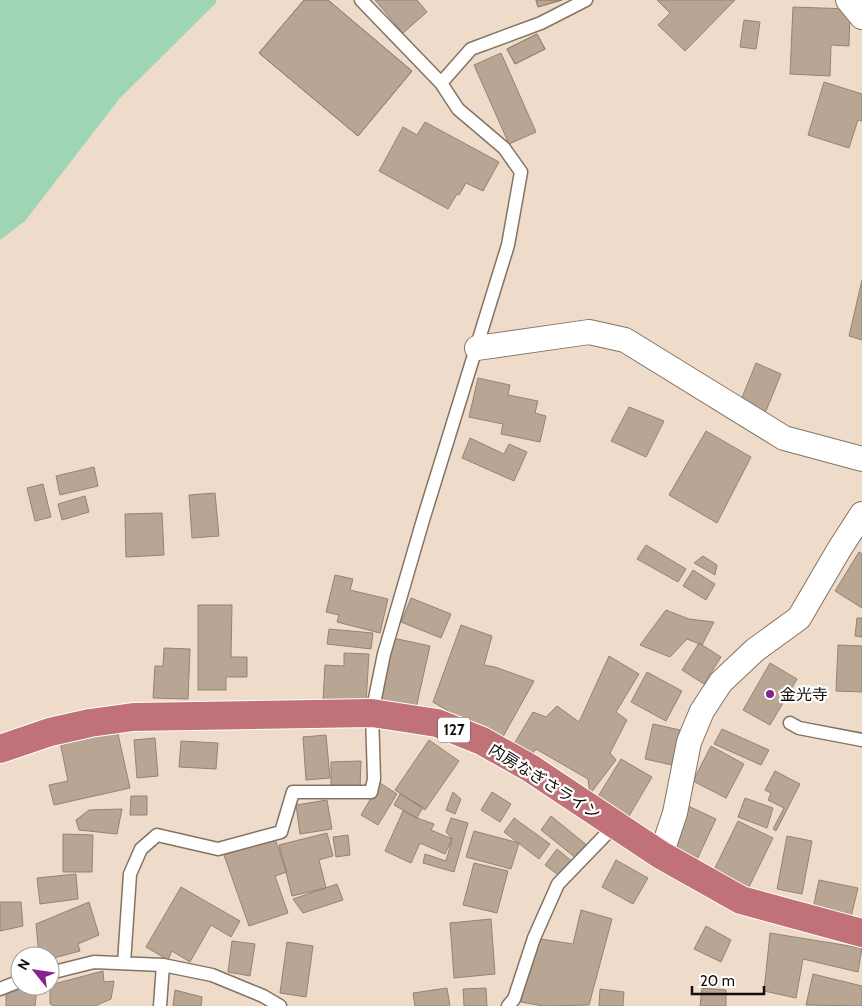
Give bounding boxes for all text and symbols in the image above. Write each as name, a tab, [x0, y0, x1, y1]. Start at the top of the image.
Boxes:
place label: 金光寺	[780, 685, 828, 704]
marker: 金光寺	[764, 688, 776, 700]
road number: 127	[438, 718, 470, 742]
street label: 内房なぎさライン	[485, 739, 604, 823]
north arrow	[10, 946, 60, 996]
text: N	[13, 956, 34, 973]
scale bar	[692, 964, 764, 996]
text: 20 m	[700, 972, 735, 990]

